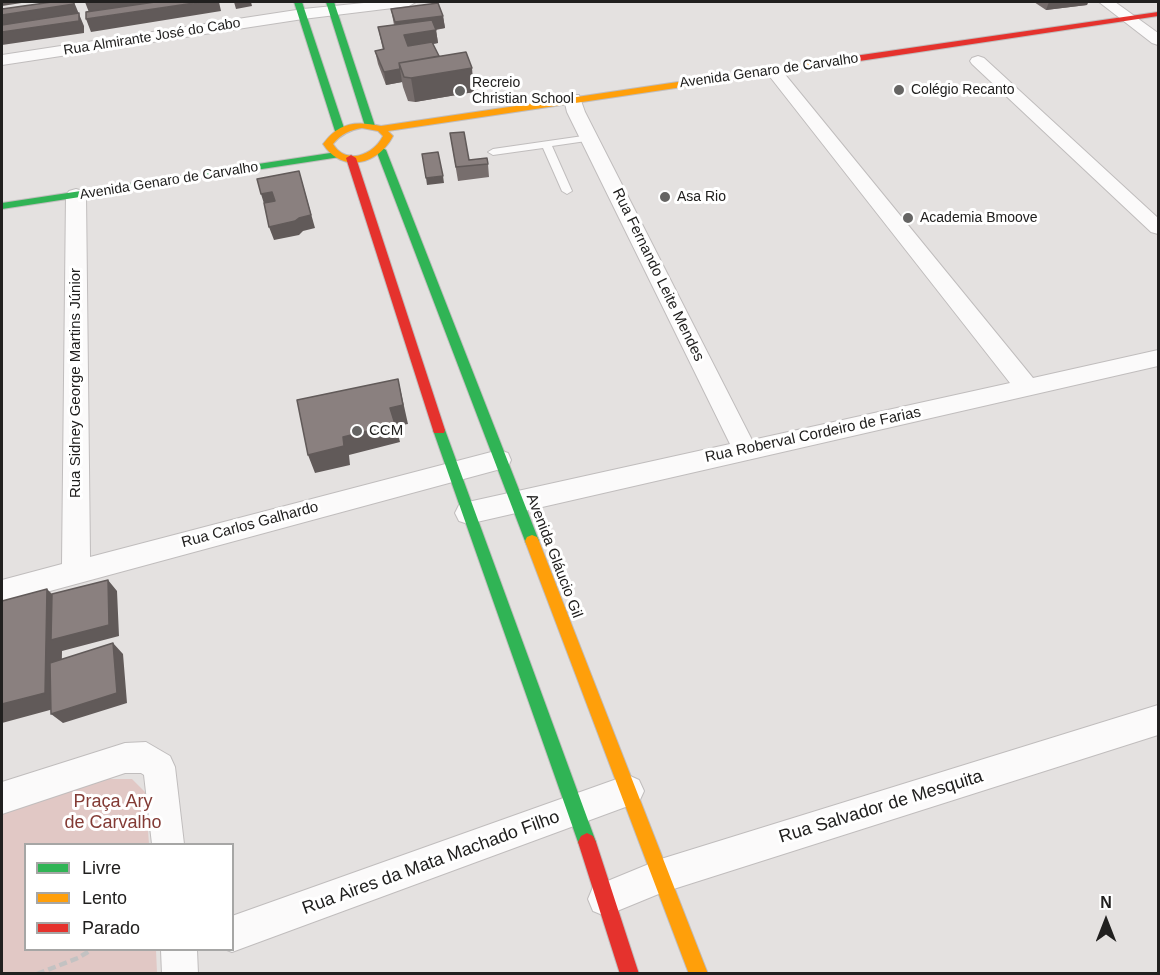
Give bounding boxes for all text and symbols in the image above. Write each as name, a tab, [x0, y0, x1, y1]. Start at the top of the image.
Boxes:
street label: Rua Almirante José do Cabo	[62, 15, 242, 59]
street label: Avenida Genaro de Carvalho	[679, 50, 859, 92]
place label: Recreio Christian School	[472, 75, 574, 108]
place label: Colégio Recanto	[911, 82, 1015, 98]
marker: Colégio Recanto	[892, 83, 906, 97]
marker: Recreio Christian School	[453, 84, 467, 98]
street label: Avenida Genaro de Carvalho	[79, 159, 259, 203]
street label: Rua Fernando Leite Mendes	[608, 186, 708, 364]
place label: Asa Rio	[677, 189, 726, 205]
marker: Asa Rio	[658, 190, 672, 204]
place label: Academia Bmoove	[920, 210, 1038, 226]
marker: Academia Bmoove	[901, 211, 915, 225]
street label: Rua Sidney George Martins Júnior	[67, 268, 85, 498]
street label: Rua Roberval Cordeiro de Farias	[703, 403, 923, 467]
place label: CCM	[369, 422, 403, 440]
marker: CCM	[350, 424, 364, 438]
street label: Avenida Gláucio Gil	[522, 491, 586, 621]
street label: Rua Carlos Galhardo	[180, 498, 320, 552]
street label: Rua Salvador de Mesquita	[776, 766, 986, 848]
park label: Praça Ary de Carvalho	[64, 791, 162, 834]
street label: Rua Aires da Mata Machado Filho	[299, 806, 563, 920]
legend	[24, 843, 234, 951]
text: Livre	[82, 858, 121, 878]
text: Lento	[82, 888, 127, 908]
north arrow	[1076, 891, 1136, 951]
text: N	[1100, 894, 1112, 911]
text: Parado	[82, 918, 140, 938]

